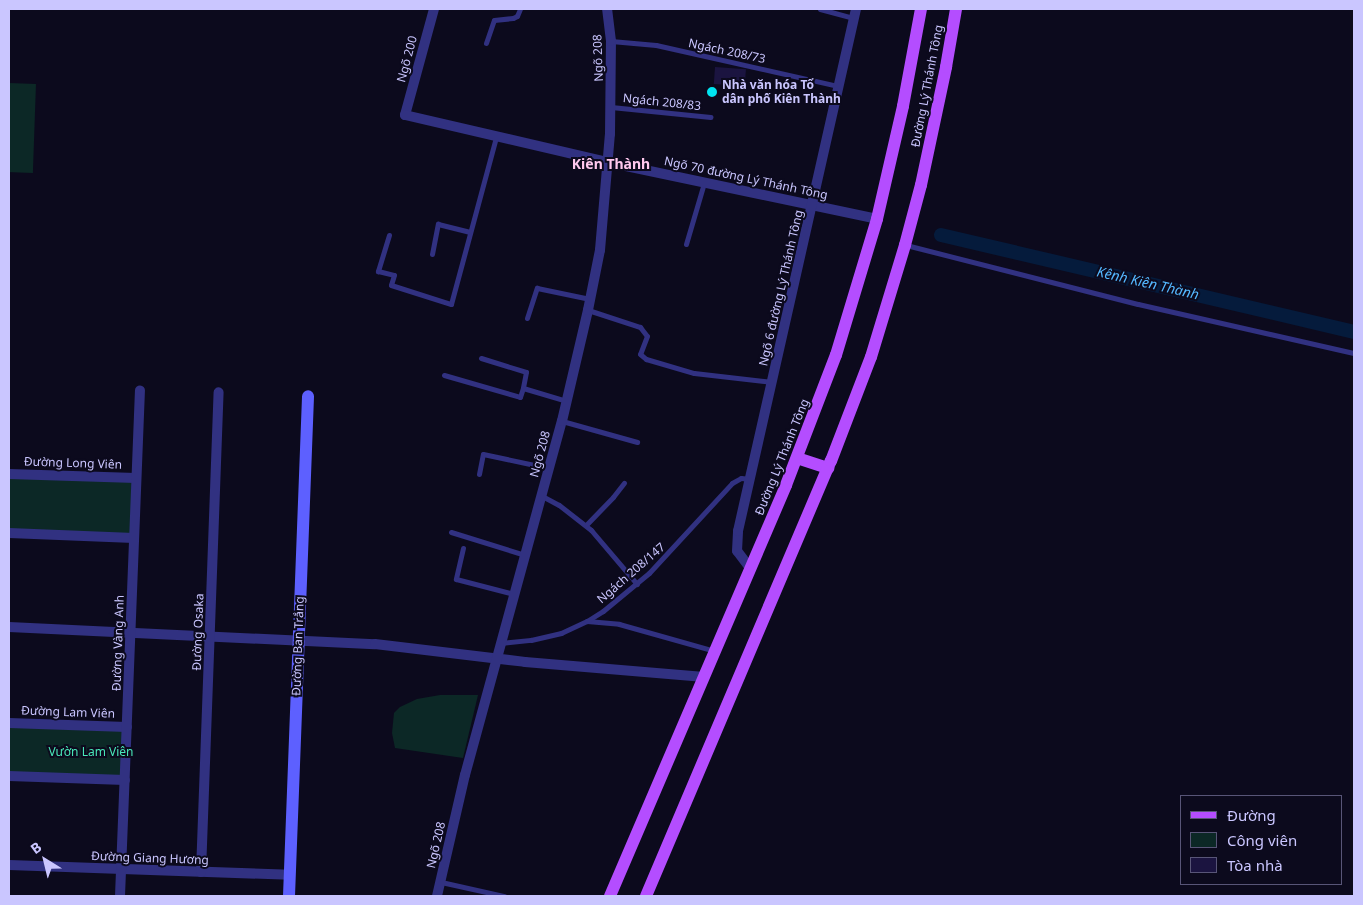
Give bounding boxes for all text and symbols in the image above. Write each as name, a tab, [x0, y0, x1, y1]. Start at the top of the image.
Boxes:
street label: Đường Lý Thánh Tông	[908, 24, 946, 148]
street label: Ngõ 200	[394, 34, 420, 84]
street label: Ngõ 208	[590, 34, 606, 82]
street label: Ngách 208/73	[687, 36, 767, 66]
place label: Nhà văn hóa Tổ dân phố Kiên Thành	[722, 78, 841, 106]
marker: Nhà văn hóa Tổ dân phố Kiên Thành	[706, 86, 718, 98]
street label: Ngách 208/83	[622, 91, 702, 113]
street label: Ngõ 70 đường Lý Thánh Tông	[663, 154, 829, 202]
district label: Kiên Thành	[572, 156, 650, 172]
street label: Ngõ 6 đường Lý Thánh Tông	[756, 209, 806, 367]
water label: Kênh Kiên Thành	[1095, 263, 1201, 303]
street label: Đường Lý Thánh Tông	[752, 397, 812, 517]
street label: Ngõ 208	[527, 429, 553, 479]
street label: Đường Long Viên	[24, 454, 122, 472]
street label: Ngách 208/147	[594, 540, 668, 606]
street label: Đường Osaka	[189, 593, 207, 671]
street label: Đường Vàng Anh	[109, 595, 127, 691]
street label: Đường Ban Trắng	[289, 596, 307, 696]
street label: Đường Lam Viên	[21, 703, 115, 721]
park label: Vườn Lam Viên	[49, 745, 133, 759]
legend	[1180, 795, 1343, 885]
text: Đường	[1227, 805, 1276, 825]
street label: Ngõ 208	[424, 820, 448, 870]
text: Công viên	[1227, 830, 1297, 850]
north arrow	[20, 835, 70, 885]
text: B	[27, 837, 45, 858]
street label: Đường Giang Hương	[91, 849, 209, 867]
text: Tòa nhà	[1227, 855, 1283, 875]

